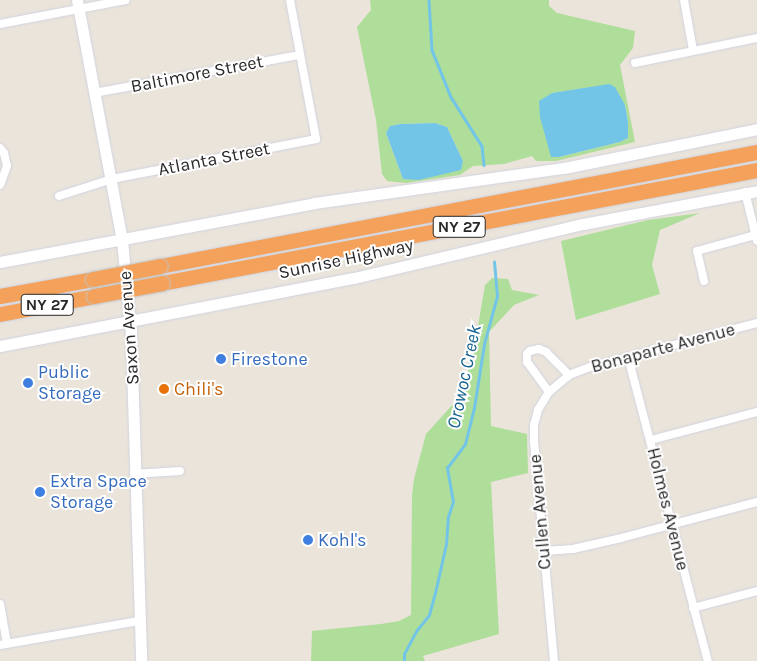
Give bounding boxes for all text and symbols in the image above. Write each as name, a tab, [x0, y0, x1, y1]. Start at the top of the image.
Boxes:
street label: Baltimore Street	[129, 51, 265, 97]
street label: Atlanta Street	[156, 138, 272, 180]
road number: NY 27	[432, 213, 486, 240]
street label: Sunrise Highway	[277, 234, 415, 284]
street label: Saxon Avenue	[114, 270, 144, 386]
road number: NY 27	[20, 292, 74, 318]
street label: Bonaparte Avenue	[589, 318, 737, 378]
water label: Orowoc Creek	[443, 323, 487, 431]
place label: Firestone	[231, 348, 308, 370]
marker: Firestone	[215, 353, 227, 365]
place label: Public Storage	[38, 362, 101, 404]
marker: Public Storage	[22, 377, 34, 389]
place label: Chili's	[174, 378, 224, 400]
marker: Chili's	[158, 383, 170, 395]
street label: Holmes Avenue	[642, 445, 694, 573]
street label: Cullen Avenue	[524, 453, 556, 571]
place label: Extra Space Storage	[50, 471, 147, 514]
marker: Extra Space Storage	[34, 486, 46, 498]
place label: Kohl's	[318, 529, 367, 551]
marker: Kohl's	[302, 534, 314, 546]

